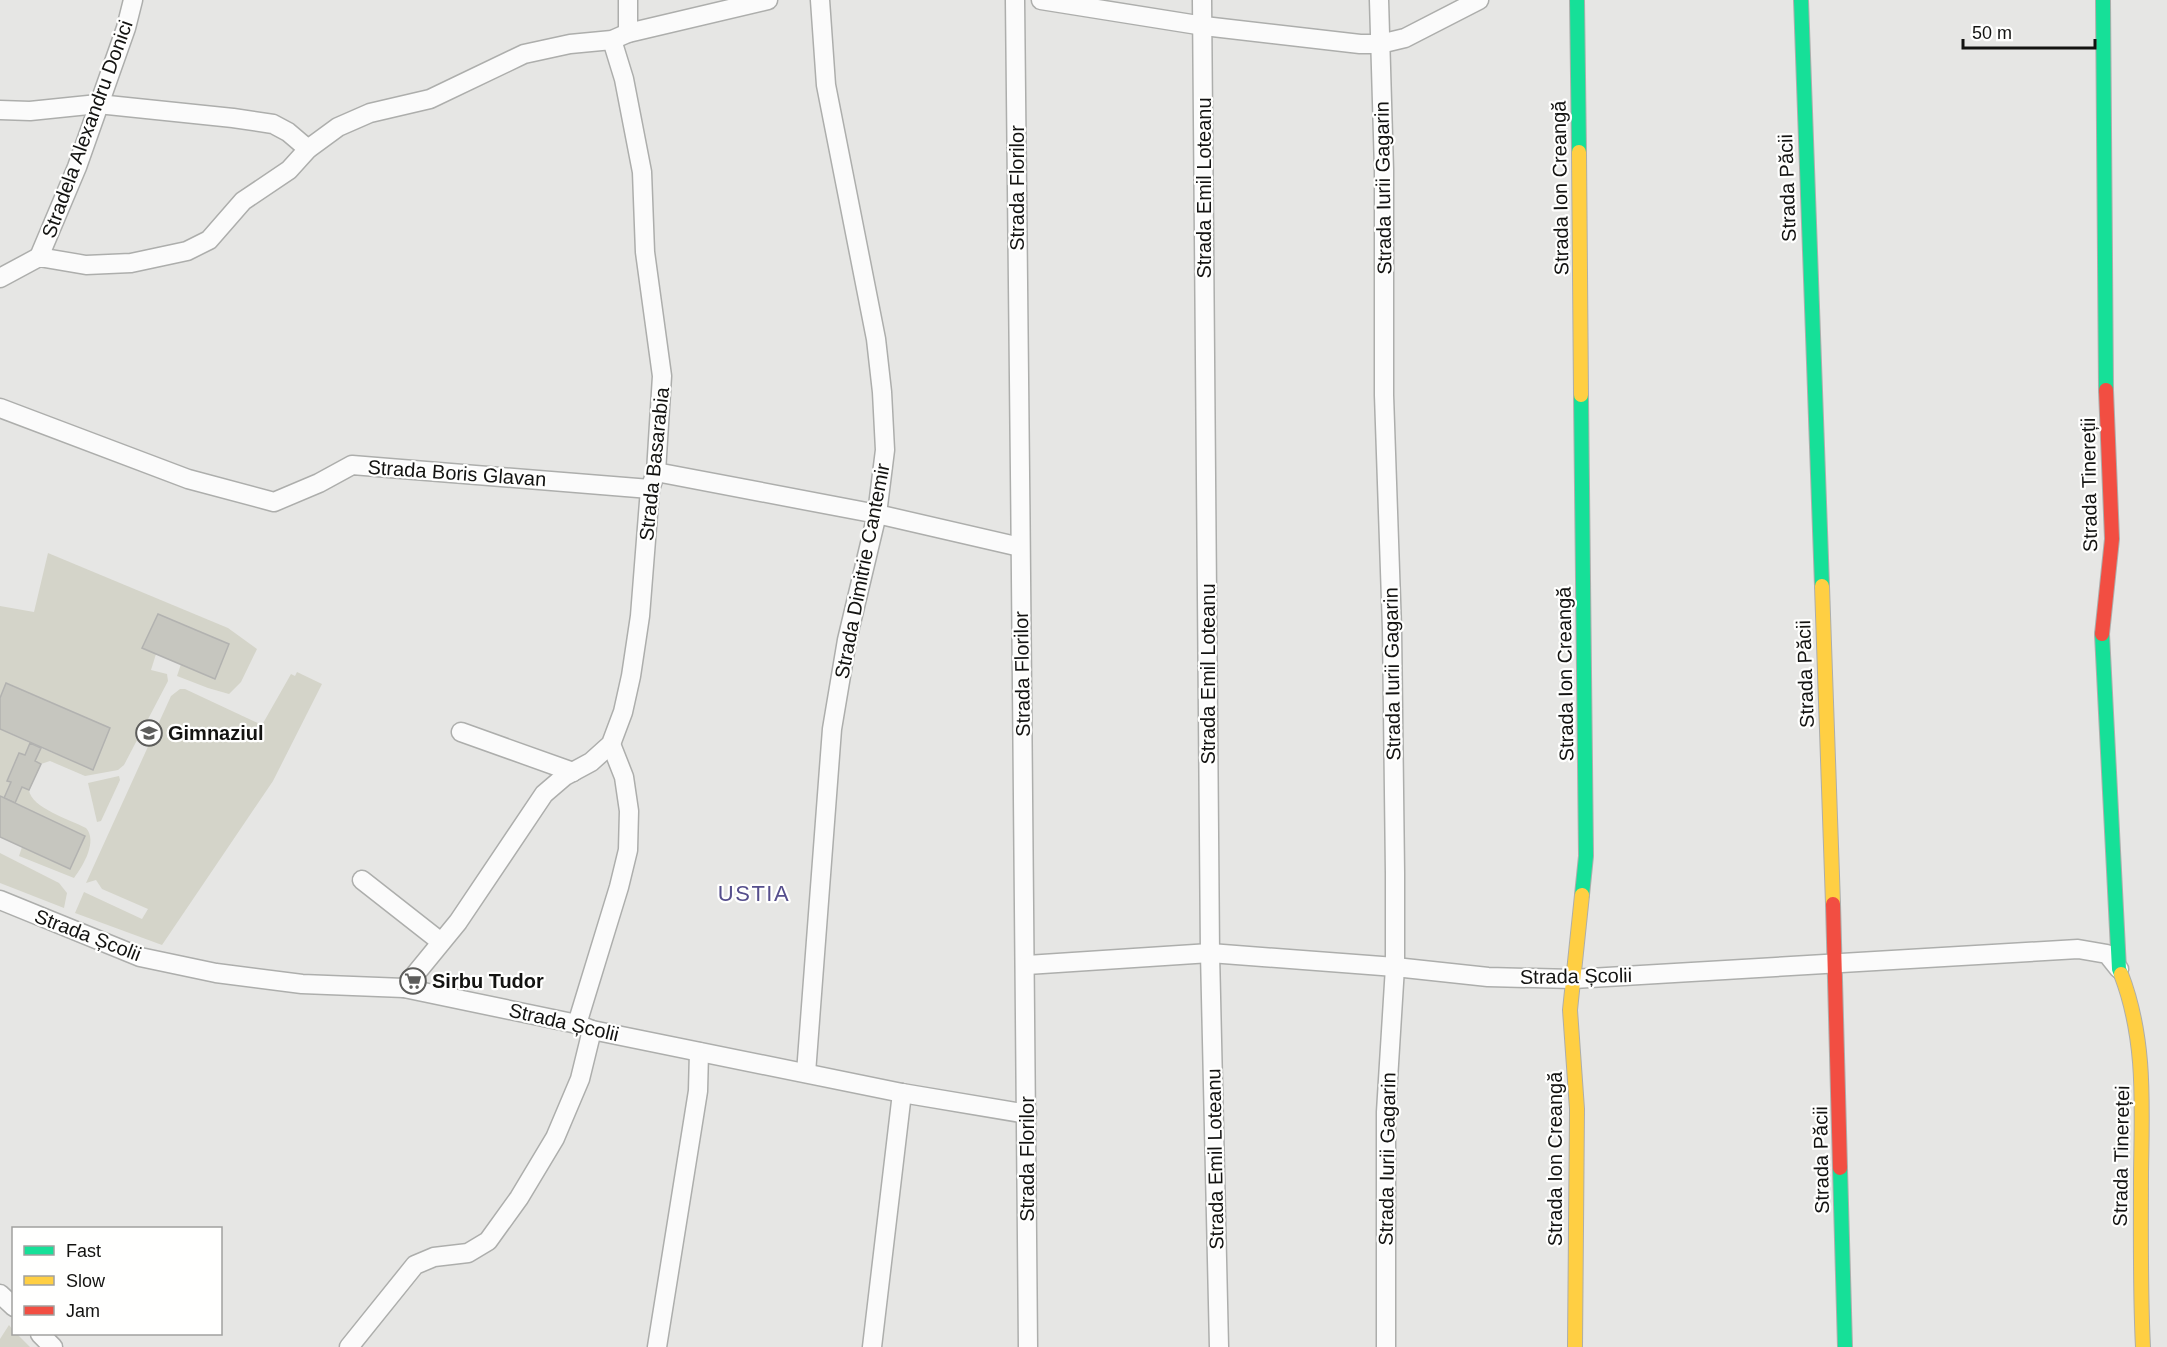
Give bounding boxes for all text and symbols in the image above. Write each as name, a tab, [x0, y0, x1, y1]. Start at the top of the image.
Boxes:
scale bar	[1963, 12, 2095, 50]
street label: Stradela Alexandru Donici	[37, 17, 137, 241]
text: 50 m	[1972, 23, 2012, 43]
street label: Strada Emil Loteanu	[1193, 97, 1215, 279]
street label: Strada Ion Creangă	[1547, 100, 1573, 275]
street label: Strada Iurii Gagarin	[1370, 101, 1396, 275]
street label: Strada Florilor	[1006, 125, 1028, 251]
street label: Strada Păcii	[1774, 134, 1800, 242]
street label: Strada Basarabia	[635, 385, 673, 542]
street label: Strada Tinereții	[2077, 418, 2101, 552]
street label: Strada Boris Glavan	[367, 456, 547, 490]
street label: Strada Dimitrie Cantemir	[830, 461, 894, 681]
street label: Strada Emil Loteanu	[1197, 583, 1219, 765]
street label: Strada Ion Creangă	[1552, 586, 1578, 761]
street label: Strada Iurii Gagarin	[1379, 587, 1405, 761]
street label: Strada Florilor	[1010, 611, 1034, 737]
street label: Strada Păcii	[1792, 620, 1818, 728]
school or university icon: Gimnaziul	[134, 718, 164, 748]
place label: Gimnaziul	[168, 722, 264, 744]
district label: USTIA	[718, 881, 790, 906]
street label: Strada Școlii	[32, 905, 144, 965]
street label: Strada Școlii	[1520, 964, 1632, 988]
supermarket icon: Sirbu Tudor	[398, 966, 428, 996]
place label: Sirbu Tudor	[432, 970, 544, 992]
street label: Strada Școlii	[507, 999, 621, 1045]
street label: Strada Emil Loteanu	[1202, 1068, 1228, 1250]
street label: Strada Ion Creangă	[1544, 1071, 1566, 1246]
street label: Strada Iurii Gagarin	[1374, 1072, 1400, 1246]
street label: Strada Tinereței	[2109, 1085, 2133, 1227]
street label: Strada Florilor	[1016, 1096, 1038, 1222]
street label: Strada Păcii	[1809, 1106, 1833, 1214]
legend	[12, 1227, 222, 1335]
text: Fast	[66, 1241, 101, 1261]
text: Slow	[66, 1271, 106, 1291]
text: Jam	[66, 1301, 100, 1321]

